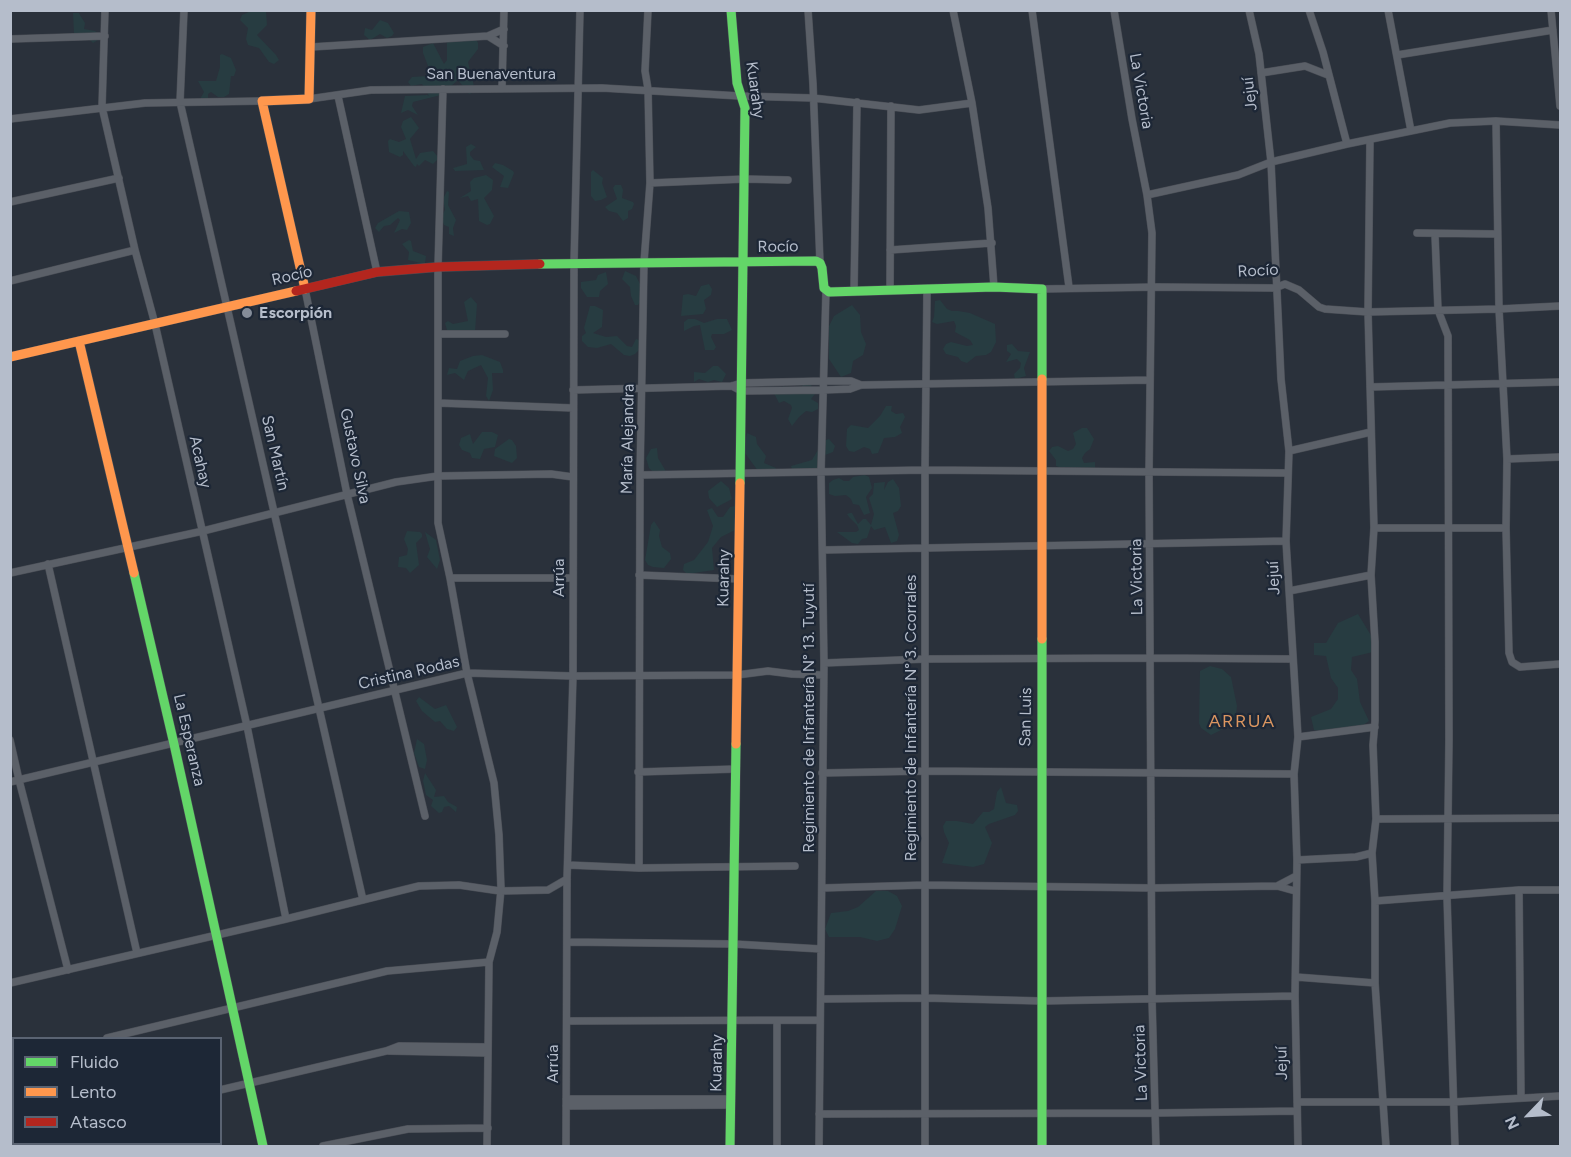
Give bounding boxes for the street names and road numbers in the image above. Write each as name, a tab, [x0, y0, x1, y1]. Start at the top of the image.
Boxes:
street label: La Victoria	[1125, 52, 1157, 130]
street label: Kuarahy	[741, 60, 769, 120]
street label: San Buenaventura	[426, 64, 556, 84]
street label: Jejuí	[1238, 76, 1262, 112]
street label: Rocío	[757, 237, 799, 257]
street label: Rocío	[1237, 260, 1279, 282]
street label: Rocío	[270, 262, 314, 290]
street label: María Alejandra	[617, 384, 639, 494]
street label: Gustavo Silva	[335, 406, 375, 506]
street label: San Martín	[257, 413, 293, 493]
street label: Acahay	[185, 434, 215, 490]
street label: La Victoria	[1127, 539, 1147, 615]
street label: Kuarahy	[714, 549, 734, 607]
street label: Arrúa	[549, 559, 569, 597]
street label: Jejuí	[1264, 561, 1284, 595]
street label: Regimiento de Infantería N° 3. Ccorrales	[901, 575, 921, 861]
street label: Regimiento de Infantería N° 13. Tuyutí	[799, 583, 819, 853]
street label: Cristina Rodas	[357, 652, 461, 694]
street label: San Luis	[1016, 687, 1036, 747]
street label: La Esperanza	[169, 692, 209, 788]
street label: La Victoria	[1130, 1024, 1152, 1102]
street label: Kuarahy	[707, 1034, 727, 1092]
street label: Arrúa	[543, 1045, 563, 1083]
street label: Jejuí	[1272, 1046, 1292, 1080]

